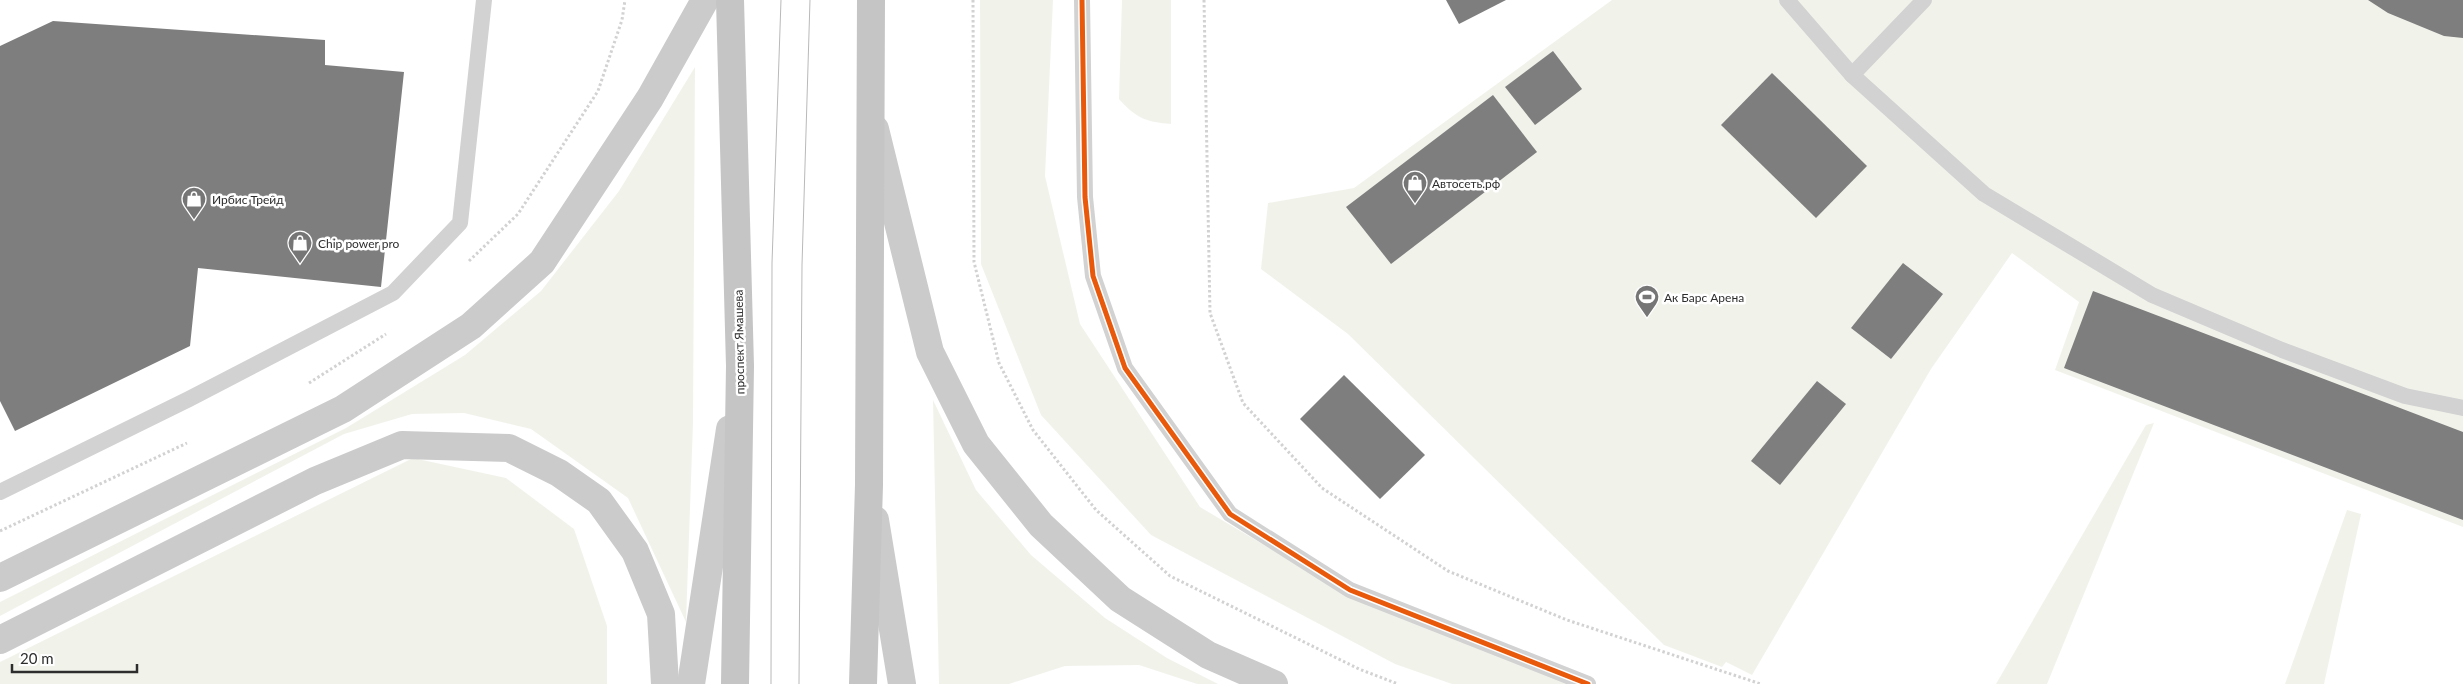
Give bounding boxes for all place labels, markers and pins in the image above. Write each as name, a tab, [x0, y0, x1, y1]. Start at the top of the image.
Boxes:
shop icon: Автосеть.рф	[1402, 170, 1428, 204]
place label: Автосеть.рф	[1432, 176, 1500, 191]
shop icon: Ирбис Трейд	[181, 186, 207, 220]
place label: Ирбис Трейд	[212, 192, 284, 207]
shop icon: Chip power pro	[287, 230, 313, 264]
place label: Chip power pro	[318, 236, 400, 251]
sports icon: Ак Барс Арена	[1634, 284, 1660, 318]
place label: Ак Барс Арена	[1664, 290, 1744, 305]

